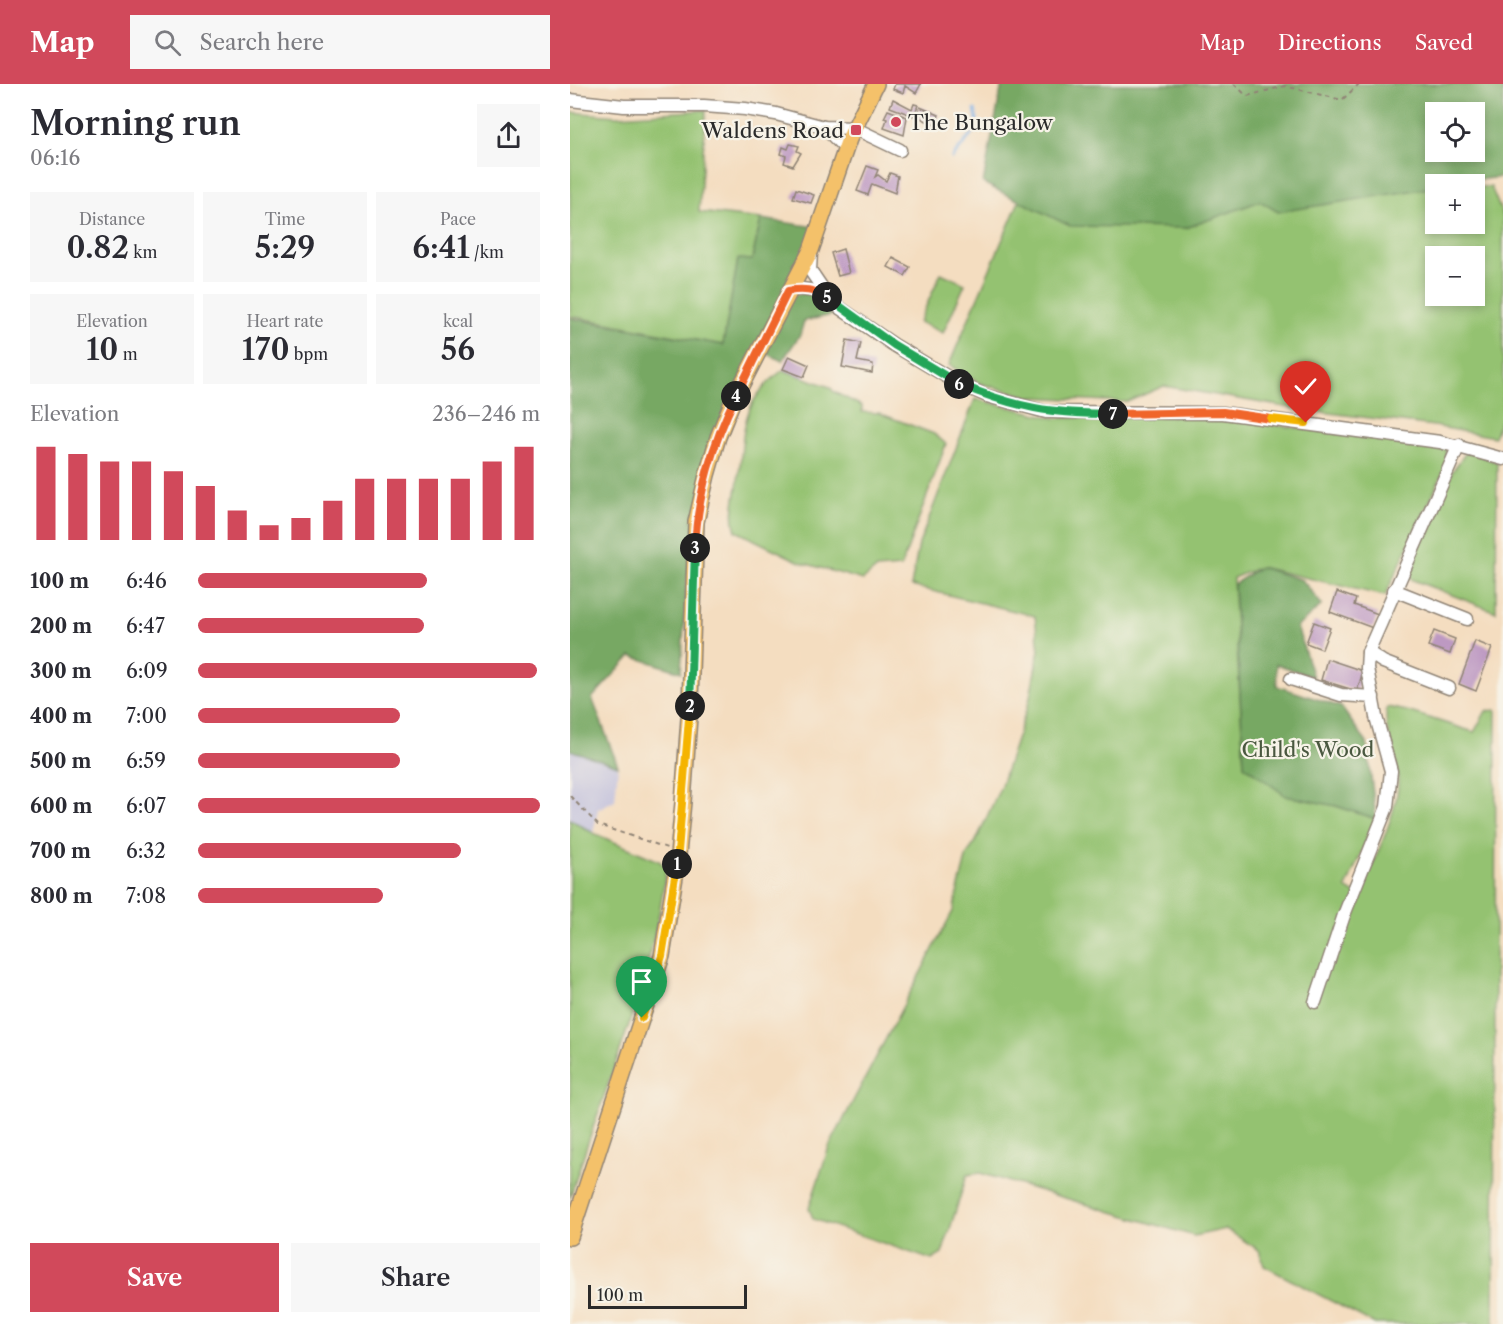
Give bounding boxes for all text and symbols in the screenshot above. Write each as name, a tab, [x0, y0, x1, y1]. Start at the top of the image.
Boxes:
search box	[130, 15, 550, 69]
text: Map	[30, 25, 94, 59]
icon: search	[151, 26, 184, 59]
text: Search here	[199, 29, 324, 56]
text: Map	[1200, 30, 1245, 55]
text: Directions	[1278, 30, 1382, 55]
text: Saved	[1415, 30, 1473, 55]
map controls	[1425, 102, 1485, 306]
button: locate	[1425, 102, 1485, 162]
text: Morning run	[30, 103, 241, 144]
button: share	[477, 104, 540, 167]
place label: The Bungalow	[908, 110, 1054, 135]
marker: The Bungalow	[889, 115, 903, 129]
place label: Waldens Road	[700, 118, 844, 143]
marker: Waldens Road	[849, 123, 863, 137]
text: 06:16	[30, 146, 80, 170]
button: +	[1425, 174, 1485, 234]
text: Distance	[79, 209, 145, 229]
text: Time	[265, 209, 305, 229]
text: Pace	[440, 209, 476, 229]
text: 0.82	[66, 229, 129, 266]
text: 5:29	[255, 229, 315, 266]
text: 6:41	[412, 229, 470, 266]
text: km	[129, 242, 158, 262]
text: /km	[470, 242, 504, 262]
button: −	[1425, 246, 1485, 306]
pin: 5	[812, 282, 842, 312]
text: 5	[823, 287, 831, 307]
text: Elevation	[76, 311, 148, 331]
text: Heart rate	[246, 311, 324, 331]
text: kcal	[443, 311, 473, 331]
text: 10	[86, 331, 118, 368]
text: 170	[242, 331, 289, 368]
text: 56	[441, 331, 475, 368]
text: m	[118, 344, 138, 364]
text: bpm	[289, 344, 328, 364]
pin	[1280, 361, 1331, 423]
pin: 6	[944, 369, 974, 399]
icon: check	[1289, 370, 1322, 403]
text: 6	[954, 374, 964, 394]
pin: 4	[721, 381, 751, 411]
text: 4	[731, 386, 741, 406]
pin: 7	[1098, 399, 1128, 429]
text: Elevation	[30, 402, 119, 426]
text: 236–246 m	[432, 402, 540, 426]
text: 7	[1109, 404, 1117, 424]
pin: 3	[680, 533, 710, 563]
text: 3	[690, 538, 700, 558]
text: 100 m	[30, 569, 89, 593]
text: 6:46	[126, 569, 167, 593]
text: 200 m	[30, 614, 92, 638]
text: 6:47	[126, 614, 165, 638]
text: 300 m	[30, 659, 92, 683]
text: 6:09	[126, 659, 168, 683]
pin: 2	[675, 691, 705, 721]
text: 2	[685, 696, 695, 716]
text: 400 m	[30, 704, 92, 728]
text: 7:00	[126, 704, 167, 728]
park label: Child's Wood	[1242, 737, 1375, 762]
text: 500 m	[30, 749, 91, 773]
text: 6:59	[126, 749, 166, 773]
text: 600 m	[30, 794, 92, 818]
text: 6:07	[126, 794, 166, 818]
text: 700 m	[30, 839, 91, 863]
text: 6:32	[126, 839, 166, 863]
pin: 1	[662, 849, 692, 879]
text: 1	[673, 854, 681, 874]
text: 800 m	[30, 884, 93, 908]
text: 7:08	[126, 884, 166, 908]
pin	[616, 956, 667, 1018]
icon: arrive	[625, 965, 658, 998]
button: Save	[30, 1243, 279, 1312]
button: Share	[291, 1243, 540, 1312]
scale bar	[588, 1282, 747, 1310]
text: 100 m	[597, 1285, 643, 1305]

